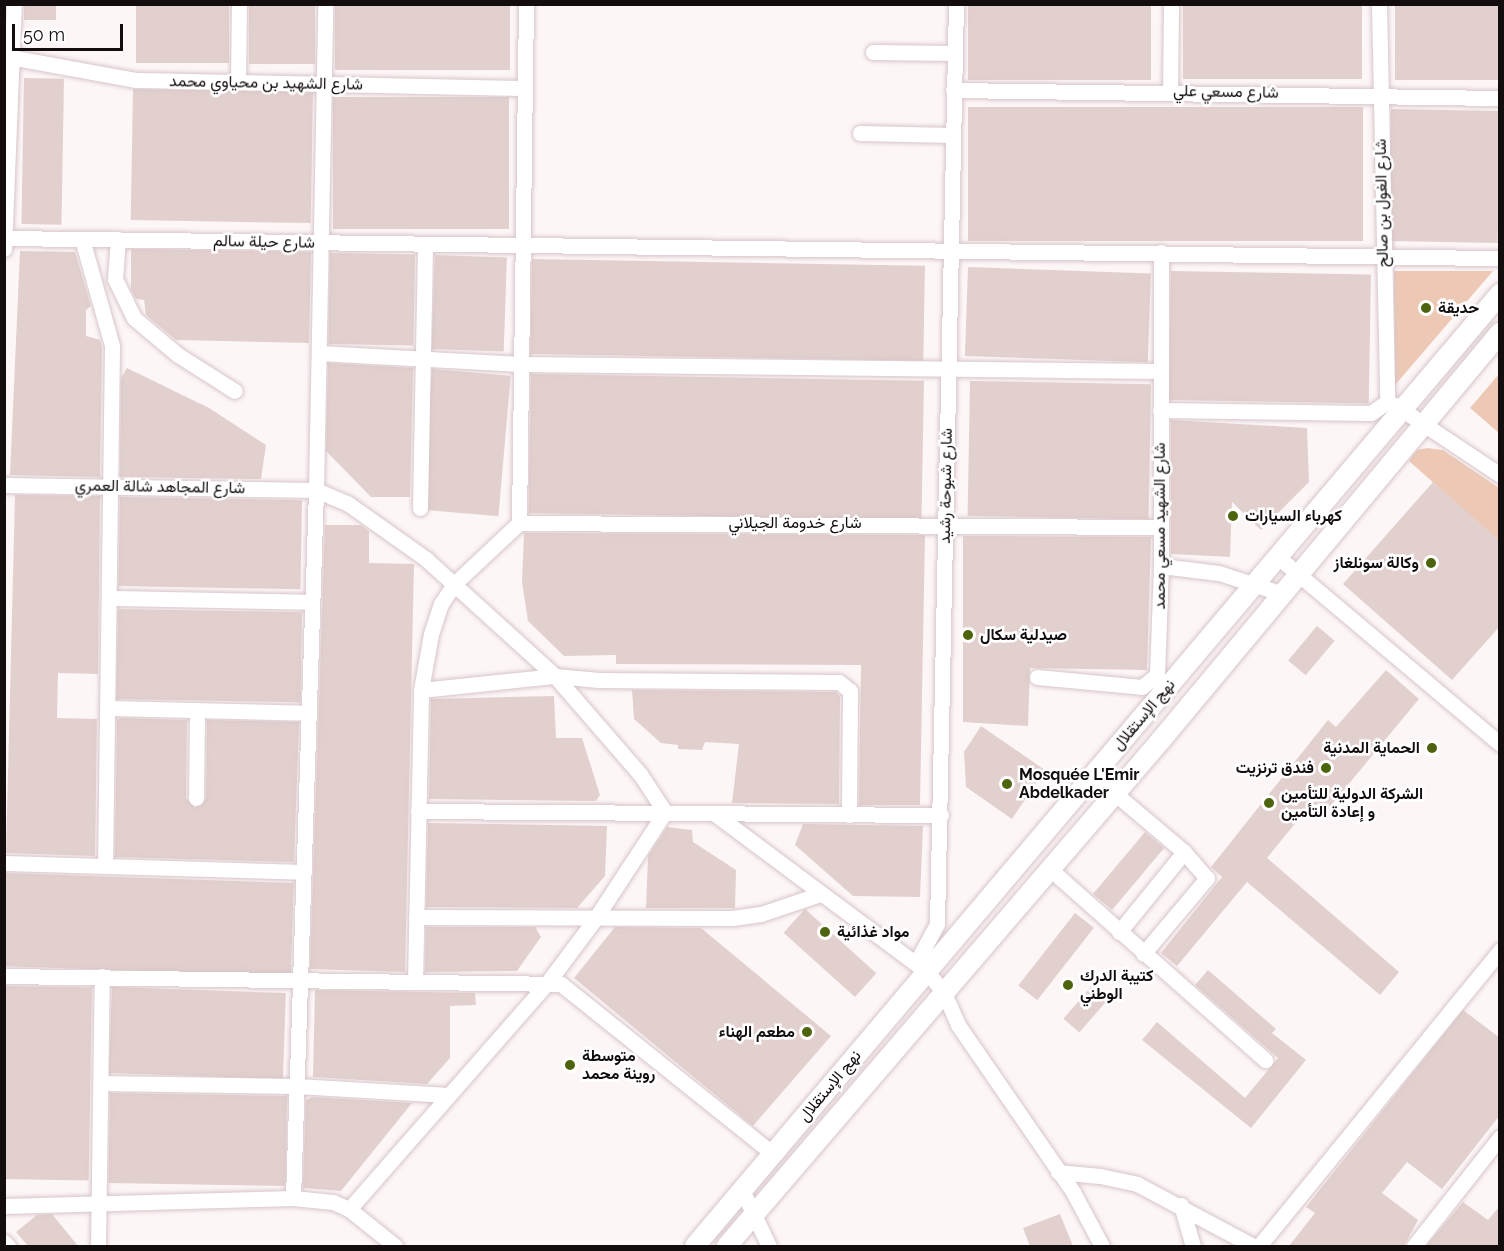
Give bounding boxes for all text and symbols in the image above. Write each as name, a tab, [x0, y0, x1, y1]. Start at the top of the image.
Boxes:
scale bar	[15, 12, 126, 50]
text: 50 m	[23, 24, 65, 45]
street label: شارع الشهيد بن محياوي محمد	[169, 72, 363, 94]
street label: شارع مسعي علي	[1173, 81, 1279, 103]
street label: شارع الغول بن صالح	[1371, 138, 1393, 268]
street label: شارع حيلة سالم	[213, 232, 315, 252]
place label: حديقة	[1438, 298, 1479, 318]
marker: حديقة	[1419, 301, 1433, 315]
street label: شارع شبوحة رشيد	[935, 428, 957, 544]
street label: شارع الشهيد مسعي محمد	[1150, 442, 1170, 610]
street label: شارع المجاهد شالة العمري	[75, 476, 245, 498]
place label: كهرباء السيارات	[1245, 506, 1342, 526]
marker: كهرباء السيارات	[1226, 509, 1240, 523]
street label: شارع خدومة الجيلاني	[728, 513, 862, 533]
place label: وكالة سونلغاز	[1334, 553, 1419, 573]
marker: وكالة سونلغاز	[1424, 556, 1438, 570]
place label: صيدلية سكال	[980, 625, 1067, 645]
marker: صيدلية سكال	[961, 628, 975, 642]
street label: نهج الإستقلال	[1109, 676, 1179, 754]
place label: الحماية المدنية	[1323, 738, 1420, 758]
marker: الحماية المدنية	[1425, 741, 1439, 755]
place label: فندق ترنزيت	[1236, 758, 1314, 778]
marker: فندق ترنزيت	[1319, 761, 1333, 775]
place label: Mosquée L'Emir Abdelkader	[1019, 765, 1139, 803]
marker: Mosquée L'Emir Abdelkader	[1000, 777, 1014, 791]
place label: الشركة الدولية للتأمين و إعادة التأمين	[1281, 784, 1423, 822]
marker: الشركة الدولية للتأمين و إعادة التأمين	[1262, 796, 1276, 810]
place label: مواد غذائية	[837, 922, 910, 942]
marker: مواد غذائية	[818, 925, 832, 939]
place label: كتيبة الدرك الوطني	[1080, 966, 1153, 1004]
marker: كتيبة الدرك الوطني	[1061, 978, 1075, 992]
place label: مطعم الهناء	[719, 1022, 795, 1042]
marker: مطعم الهناء	[800, 1025, 814, 1039]
place label: متوسطة روينة محمد	[582, 1046, 655, 1084]
street label: نهج الإستقلال	[795, 1047, 865, 1125]
marker: متوسطة روينة محمد	[563, 1058, 577, 1072]

